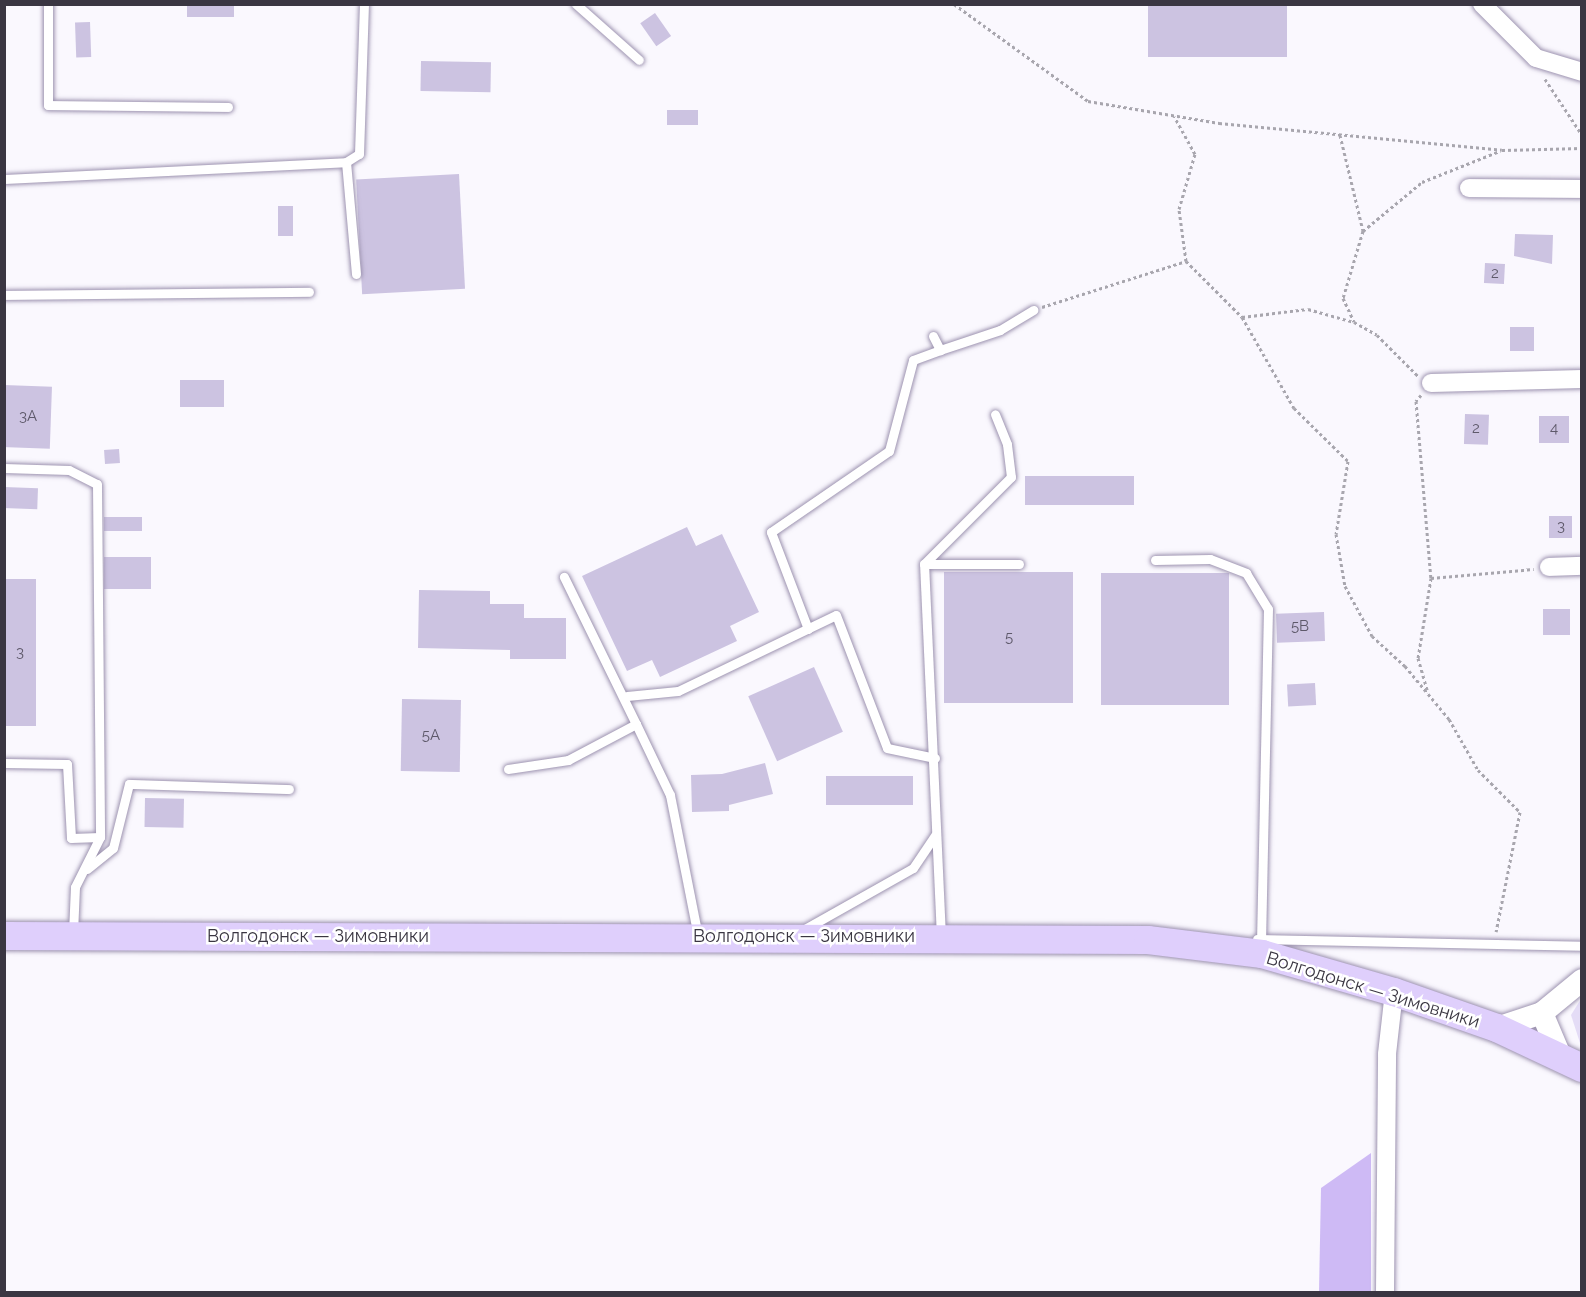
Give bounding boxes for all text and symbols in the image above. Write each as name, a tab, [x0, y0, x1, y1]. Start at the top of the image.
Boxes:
house number: 2	[1491, 265, 1499, 283]
house number: 3А	[19, 408, 37, 426]
house number: 2	[1472, 420, 1480, 438]
house number: 4	[1550, 420, 1558, 438]
house number: 3	[1557, 518, 1565, 536]
house number: 5В	[1291, 618, 1309, 636]
house number: 5	[1005, 629, 1013, 647]
house number: 3	[16, 644, 24, 662]
house number: 5А	[422, 727, 440, 745]
street label: Волгодонск — Зимовники	[207, 925, 429, 947]
street label: Волгодонск — Зимовники	[693, 925, 915, 947]
street label: Волгодонск — Зимовники	[1264, 947, 1482, 1033]

